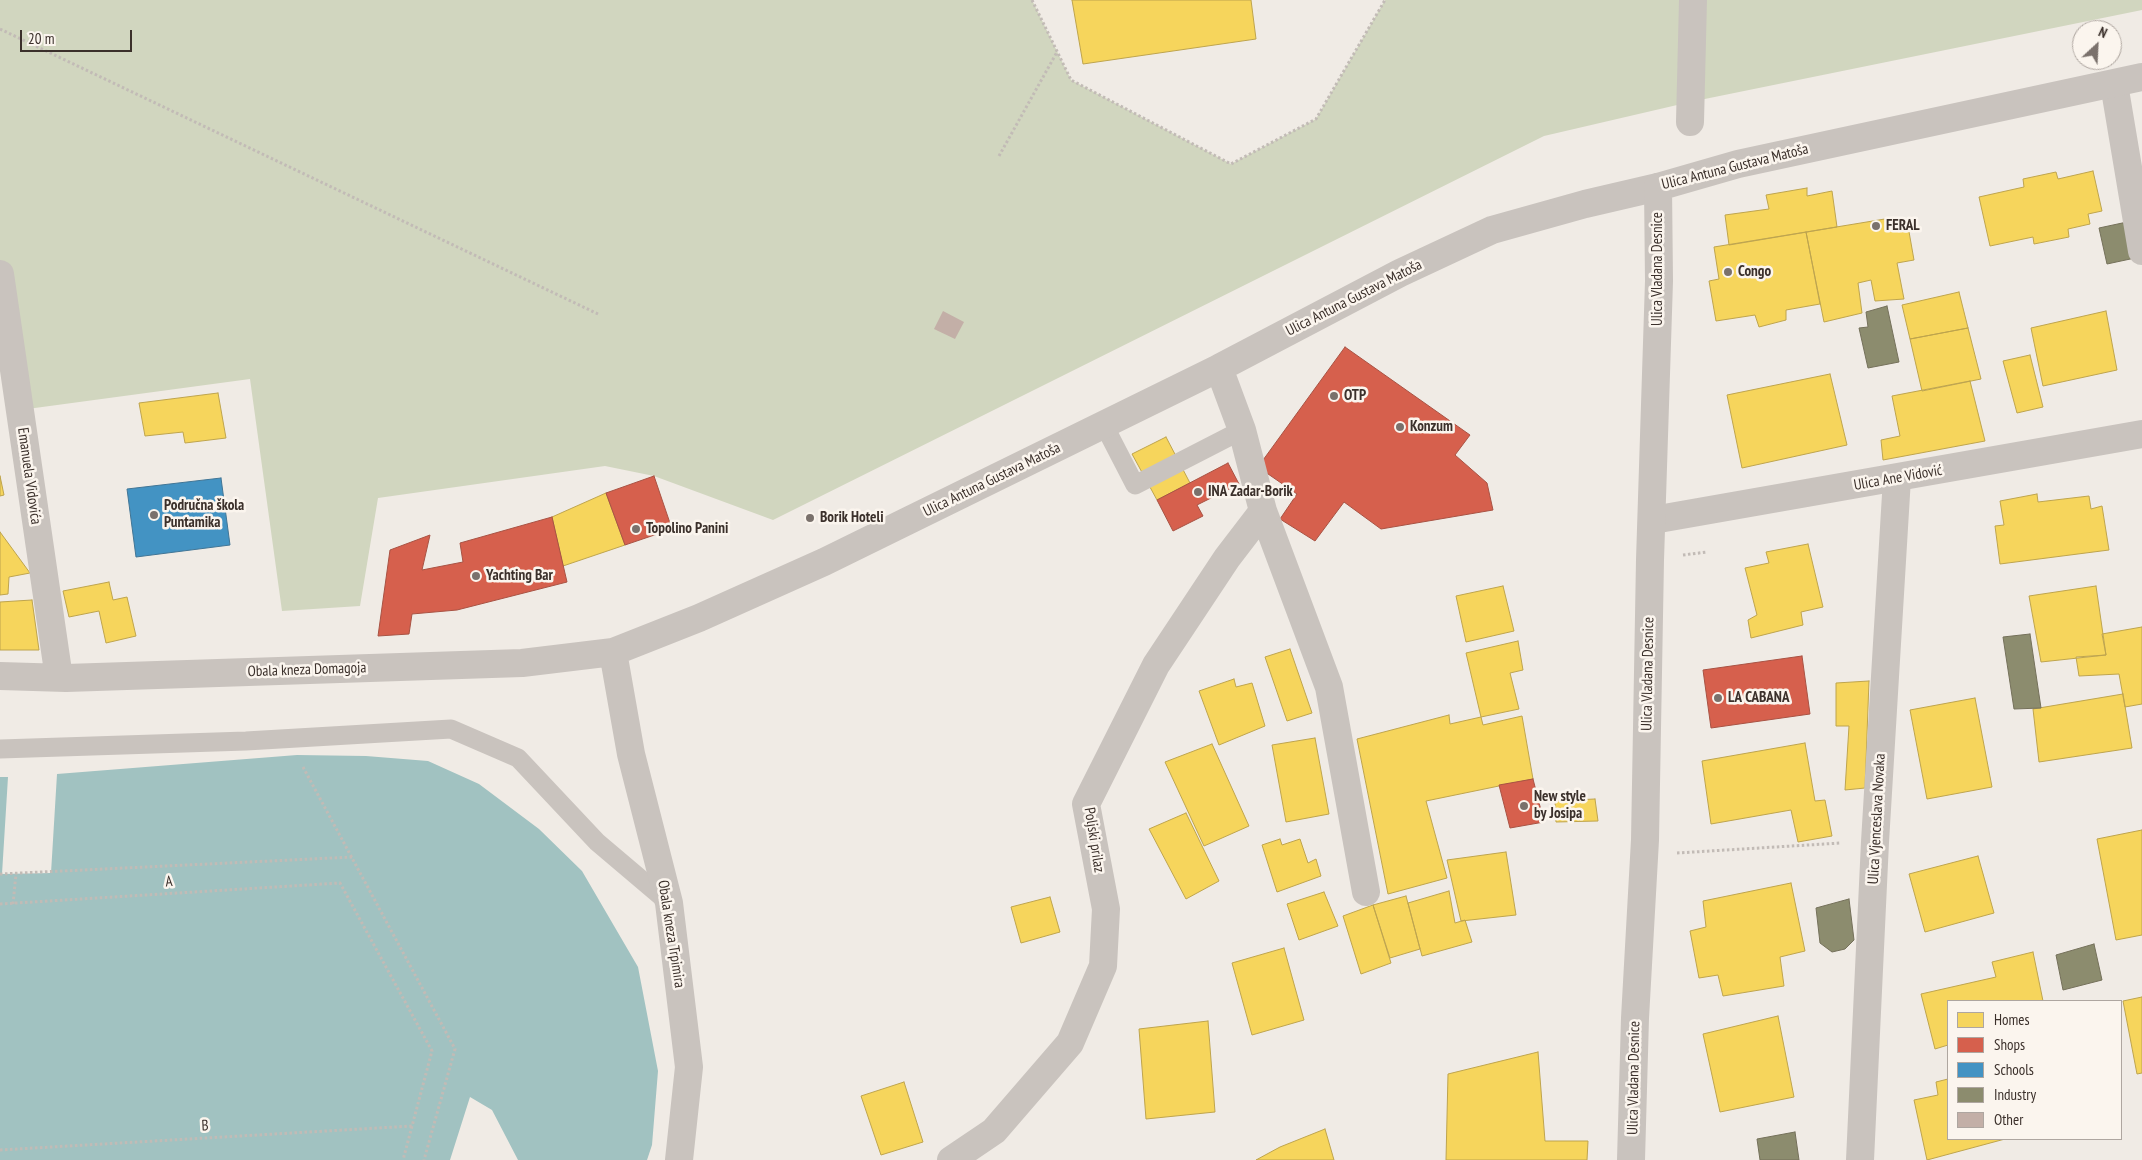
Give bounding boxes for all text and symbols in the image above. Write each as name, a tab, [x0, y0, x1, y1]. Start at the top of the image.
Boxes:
scale bar	[22, 20, 135, 52]
north arrow	[2072, 20, 2122, 70]
text: N	[2096, 23, 2110, 42]
text: 20 m	[28, 29, 54, 48]
street label: Ulica Antuna Gustava Matoša	[1660, 140, 1810, 194]
street label: Ulica Vladana Desnice	[1649, 212, 1667, 326]
place label: FERAL	[1886, 217, 1920, 235]
marker: FERAL	[1870, 220, 1882, 232]
street label: Ulica Antuna Gustava Matoša	[1283, 256, 1425, 340]
place label: Congo	[1738, 263, 1771, 281]
marker: Congo	[1722, 266, 1734, 278]
place label: OTP	[1344, 387, 1366, 405]
marker: OTP	[1328, 390, 1340, 402]
place label: Konzum	[1410, 418, 1453, 436]
marker: Konzum	[1394, 421, 1406, 433]
street label: Emanuela Vidovića	[13, 426, 45, 526]
street label: Ulica Antuna Gustava Matoša	[920, 439, 1064, 521]
street label: Ulica Ane Vidović	[1852, 461, 1944, 495]
place label: INA Zadar-Borik	[1208, 483, 1293, 501]
marker: INA Zadar-Borik	[1192, 486, 1204, 498]
place label: Područna škola Puntamika	[164, 497, 244, 532]
marker: Područna škola Puntamika	[148, 509, 160, 521]
place label: Borik Hoteli	[820, 509, 884, 527]
marker: Borik Hoteli	[804, 512, 816, 524]
place label: Topolino Panini	[646, 520, 728, 538]
marker: Topolino Panini	[630, 523, 642, 535]
place label: Yachting Bar	[486, 567, 553, 585]
marker: Yachting Bar	[470, 570, 482, 582]
street label: Ulica Vladana Desnice	[1638, 617, 1658, 731]
street label: Obala kneza Domagoja	[247, 659, 367, 681]
place label: LA CABANA	[1728, 689, 1789, 707]
marker: LA CABANA	[1712, 692, 1724, 704]
street label: Ulica Vjenceslava Novaka	[1865, 753, 1889, 885]
place label: New style by Josipa	[1534, 788, 1586, 823]
marker: New style by Josipa	[1518, 800, 1530, 812]
street label: Poljski prilaz	[1080, 806, 1108, 874]
street label: A	[165, 873, 173, 891]
street label: Obala kneza Trpimira	[654, 879, 688, 989]
legend	[1947, 1000, 2122, 1140]
text: Homes	[1994, 1010, 2030, 1029]
street label: Ulica Vladana Desnice	[1624, 1021, 1644, 1135]
text: Shops	[1994, 1035, 2025, 1054]
text: Schools	[1994, 1060, 2034, 1079]
text: Industry	[1994, 1085, 2036, 1104]
text: Other	[1994, 1110, 2023, 1129]
street label: B	[201, 1117, 209, 1135]

